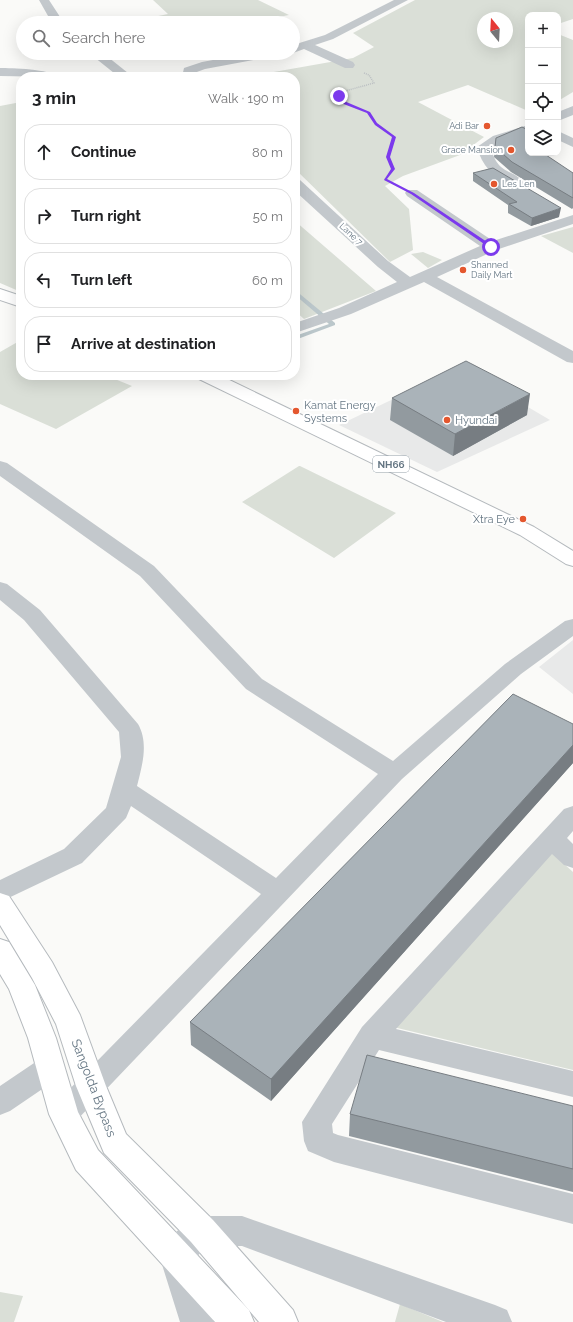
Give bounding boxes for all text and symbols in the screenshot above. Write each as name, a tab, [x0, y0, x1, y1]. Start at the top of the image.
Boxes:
north arrow	[477, 12, 513, 48]
map controls	[525, 12, 561, 156]
button: +	[525, 12, 561, 48]
search box	[16, 16, 300, 60]
icon: search	[30, 27, 52, 49]
text: Search here	[62, 29, 145, 47]
button: −	[525, 48, 561, 84]
button: locate	[525, 84, 561, 120]
route end	[330, 87, 348, 105]
text: 3 min	[32, 88, 76, 108]
text: Walk · 190 m	[208, 91, 284, 106]
button: layers	[525, 120, 561, 156]
place label: Adi Bar	[449, 121, 480, 131]
marker: Adi Bar	[482, 121, 492, 131]
icon: ahead	[33, 141, 55, 163]
text: Continue	[71, 143, 136, 161]
text: 80 m	[252, 145, 283, 160]
place label: Grace Mansion	[441, 145, 503, 155]
marker: Grace Mansion	[506, 145, 516, 155]
marker: Les Len	[489, 179, 499, 189]
place label: Les Len	[502, 179, 535, 189]
icon: right	[33, 205, 55, 227]
text: Turn right	[71, 207, 141, 225]
text: 50 m	[253, 209, 283, 224]
street label: Lane 7	[337, 221, 365, 247]
route start	[482, 238, 500, 256]
place label: Shanned Daily Mart	[471, 260, 512, 280]
marker: Shanned Daily Mart	[458, 265, 468, 275]
icon: left	[33, 269, 55, 291]
text: Turn left	[71, 271, 132, 289]
text: 60 m	[252, 273, 283, 288]
icon: arrive	[33, 333, 55, 355]
text: Arrive at destination	[71, 335, 216, 353]
place label: Kamat Energy Systems	[304, 399, 376, 425]
marker: Kamat Energy Systems	[291, 406, 301, 416]
place label: Hyundai	[455, 414, 497, 427]
marker: Hyundai	[442, 415, 452, 425]
road number: NH66	[373, 456, 409, 472]
place label: Xtra Eye	[473, 513, 516, 526]
marker: Xtra Eye	[518, 514, 528, 524]
street label: Sangolda Bypass	[68, 1037, 120, 1139]

